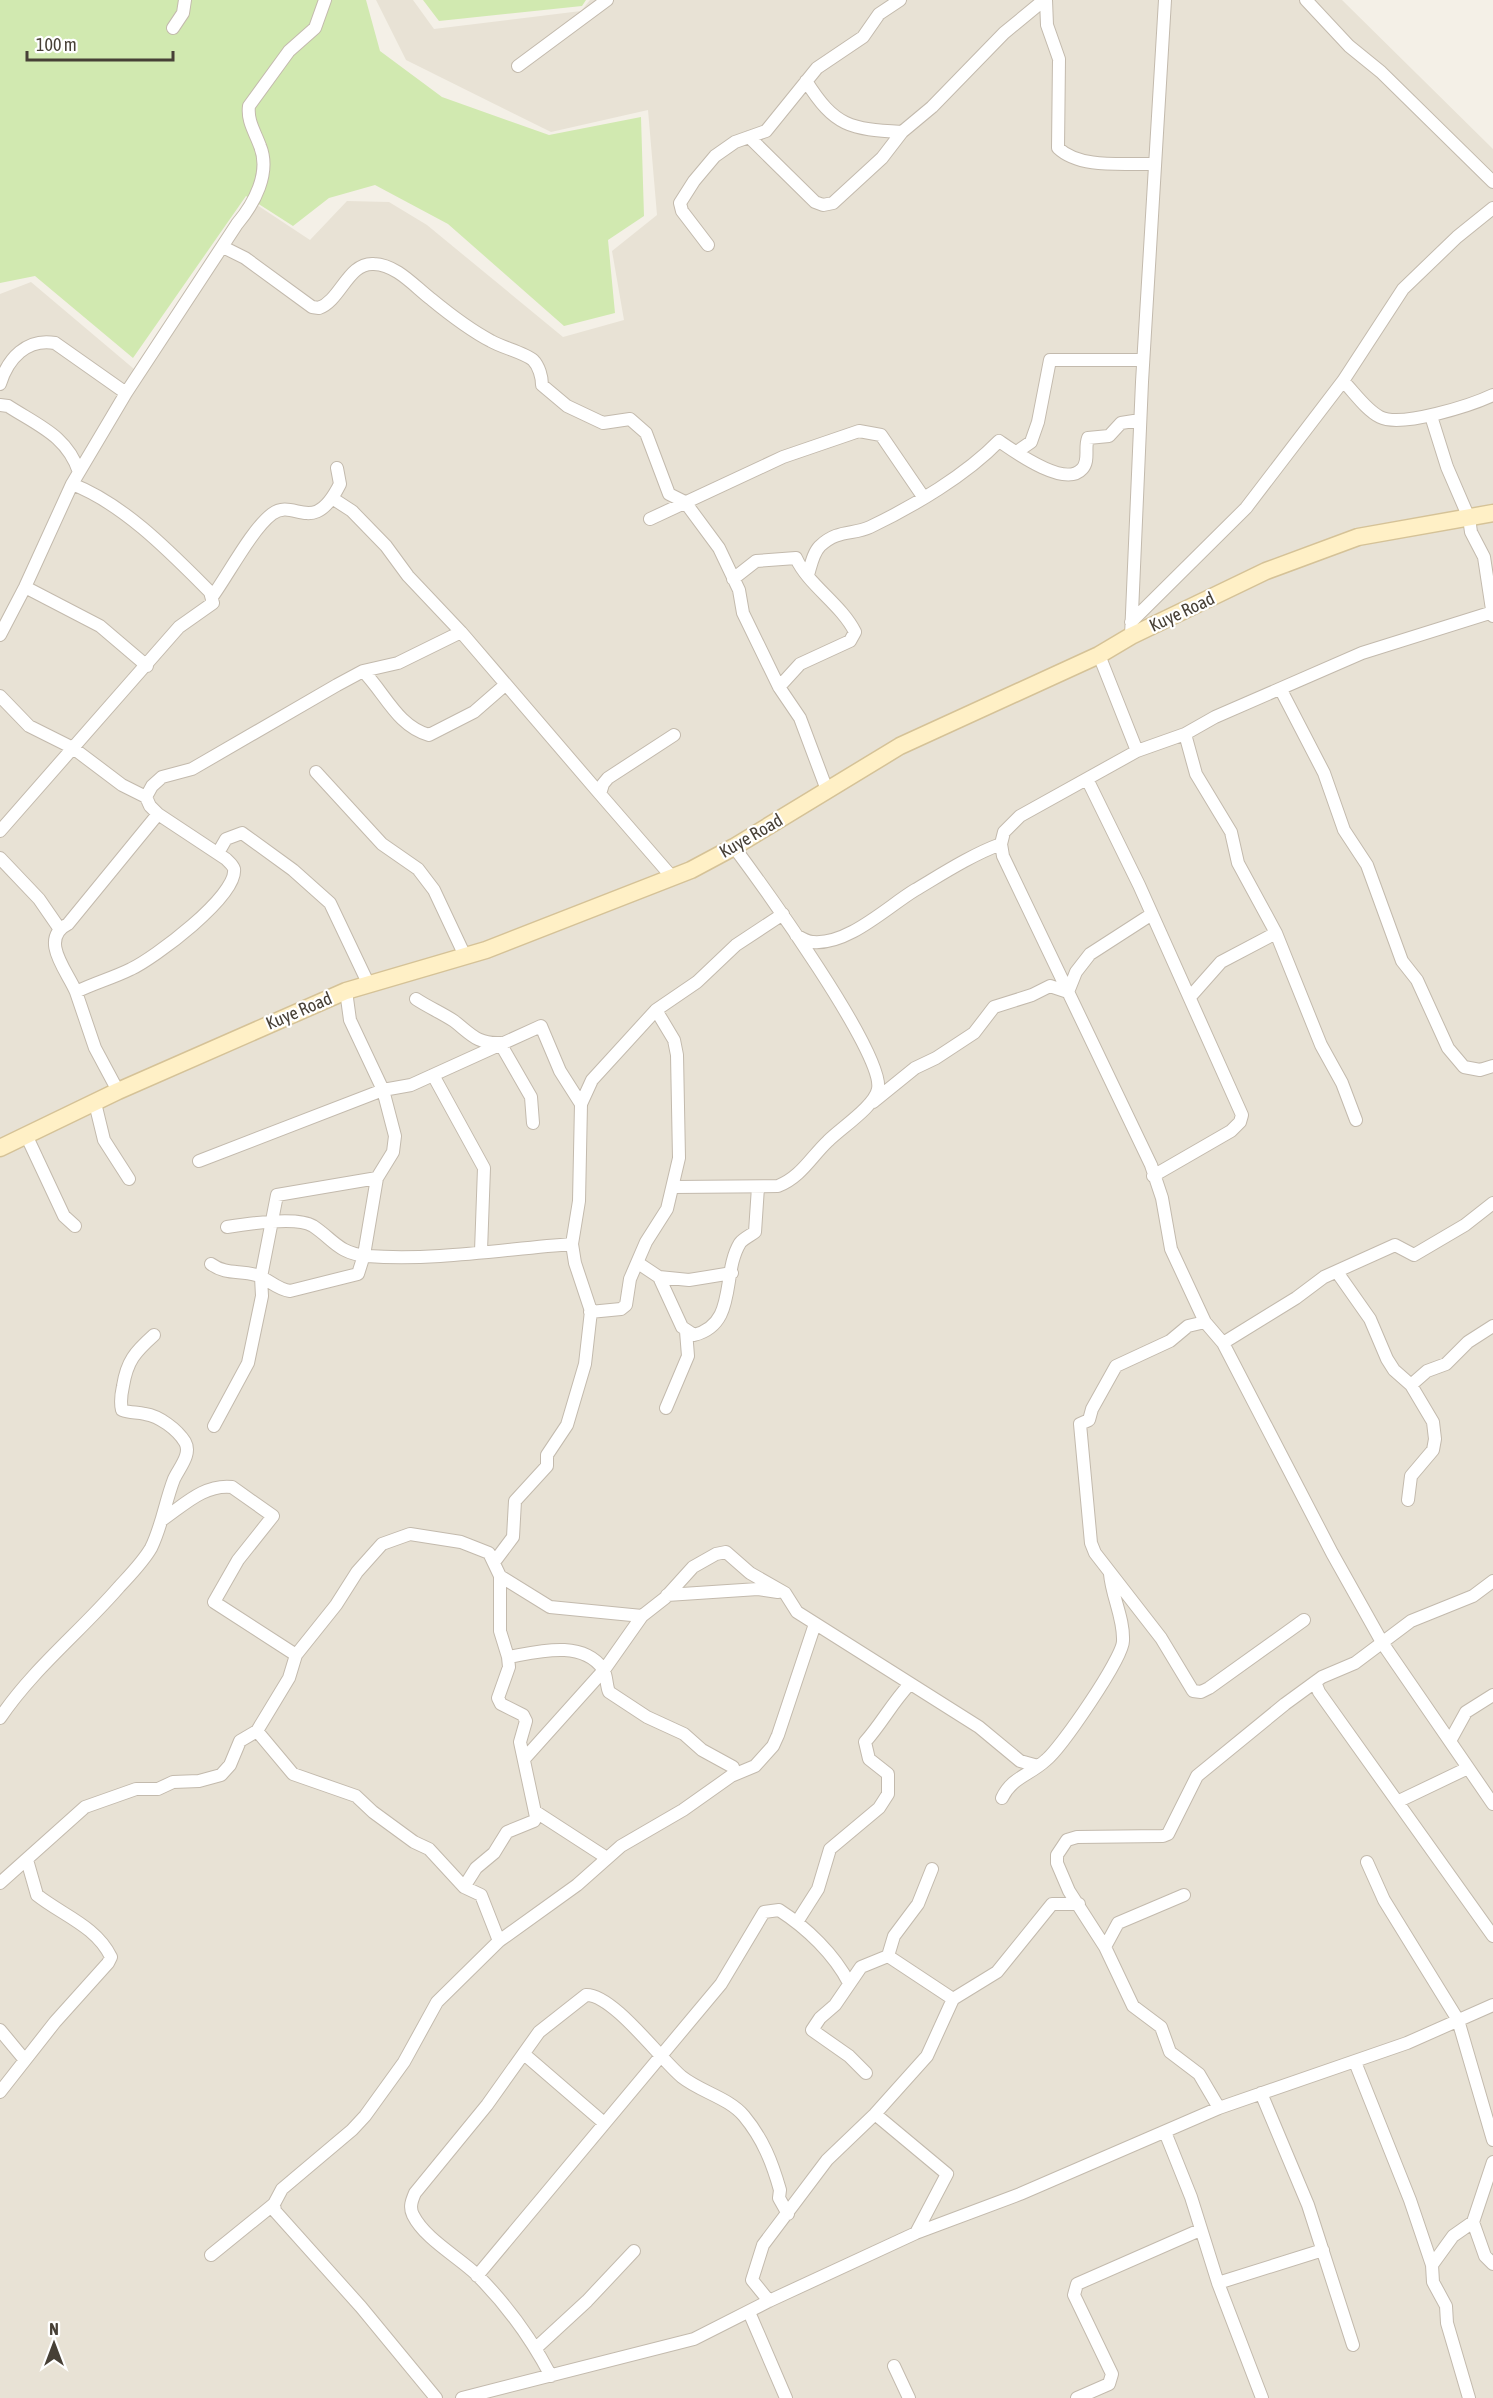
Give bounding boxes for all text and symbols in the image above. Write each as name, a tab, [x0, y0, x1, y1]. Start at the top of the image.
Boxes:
scale bar	[27, 24, 172, 62]
text: 100 m	[36, 34, 77, 55]
street label: Kuye Road	[1146, 587, 1218, 636]
street label: Kuye Road	[715, 809, 786, 862]
street label: Kuye Road	[263, 987, 335, 1034]
north arrow	[24, 2314, 84, 2374]
text: N	[49, 2320, 59, 2338]

